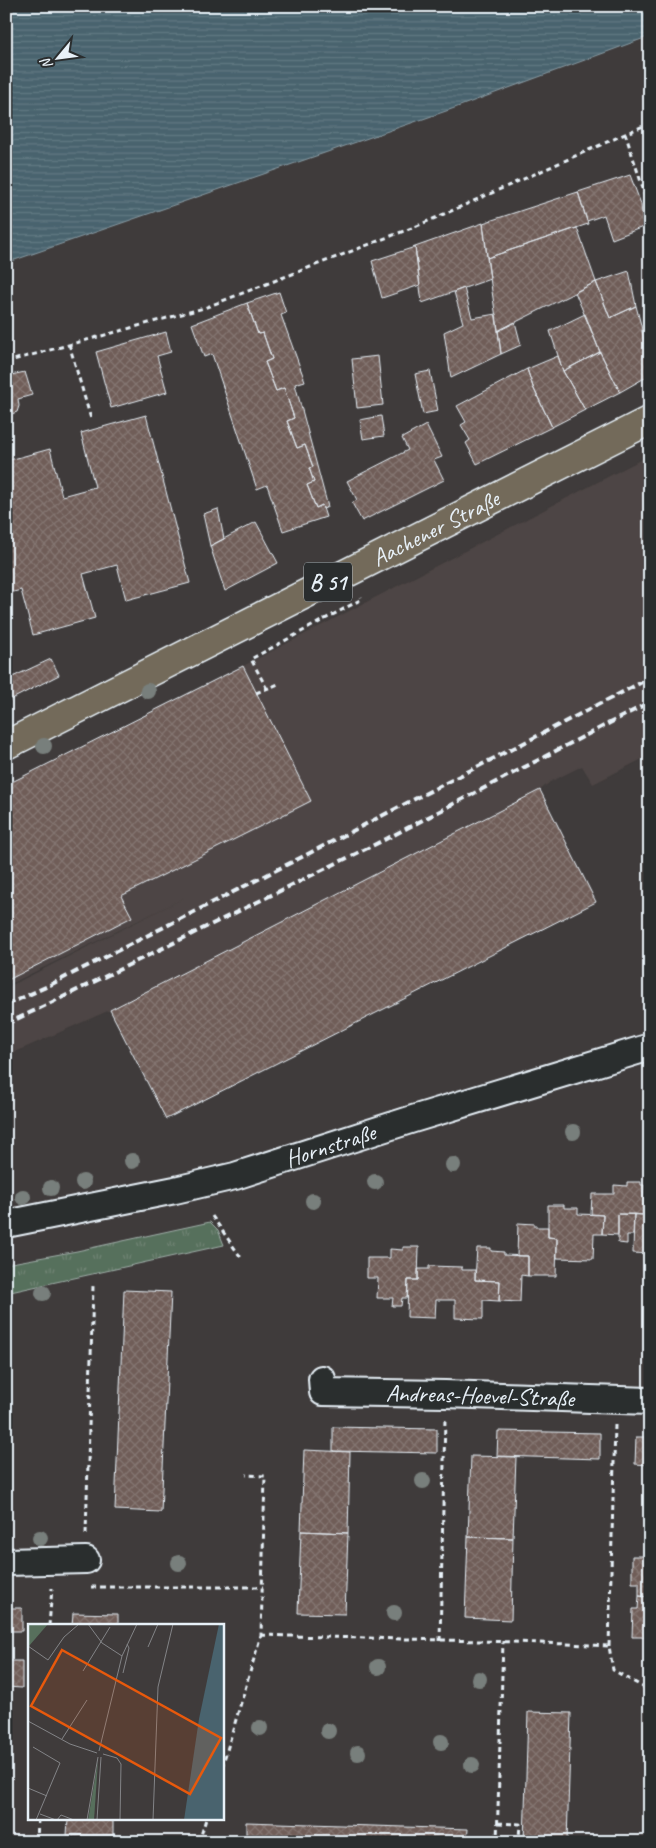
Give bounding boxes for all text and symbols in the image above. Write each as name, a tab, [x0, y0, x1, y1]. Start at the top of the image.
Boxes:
north arrow	[32, 32, 82, 82]
text: N	[36, 54, 57, 72]
street label: Aachener Straße	[367, 483, 506, 573]
road number: B 51	[304, 562, 352, 602]
street label: Hornstraße	[281, 1116, 381, 1174]
street label: Andreas-Hoevel-Straße	[386, 1378, 577, 1413]
inset map	[28, 1624, 224, 1820]

